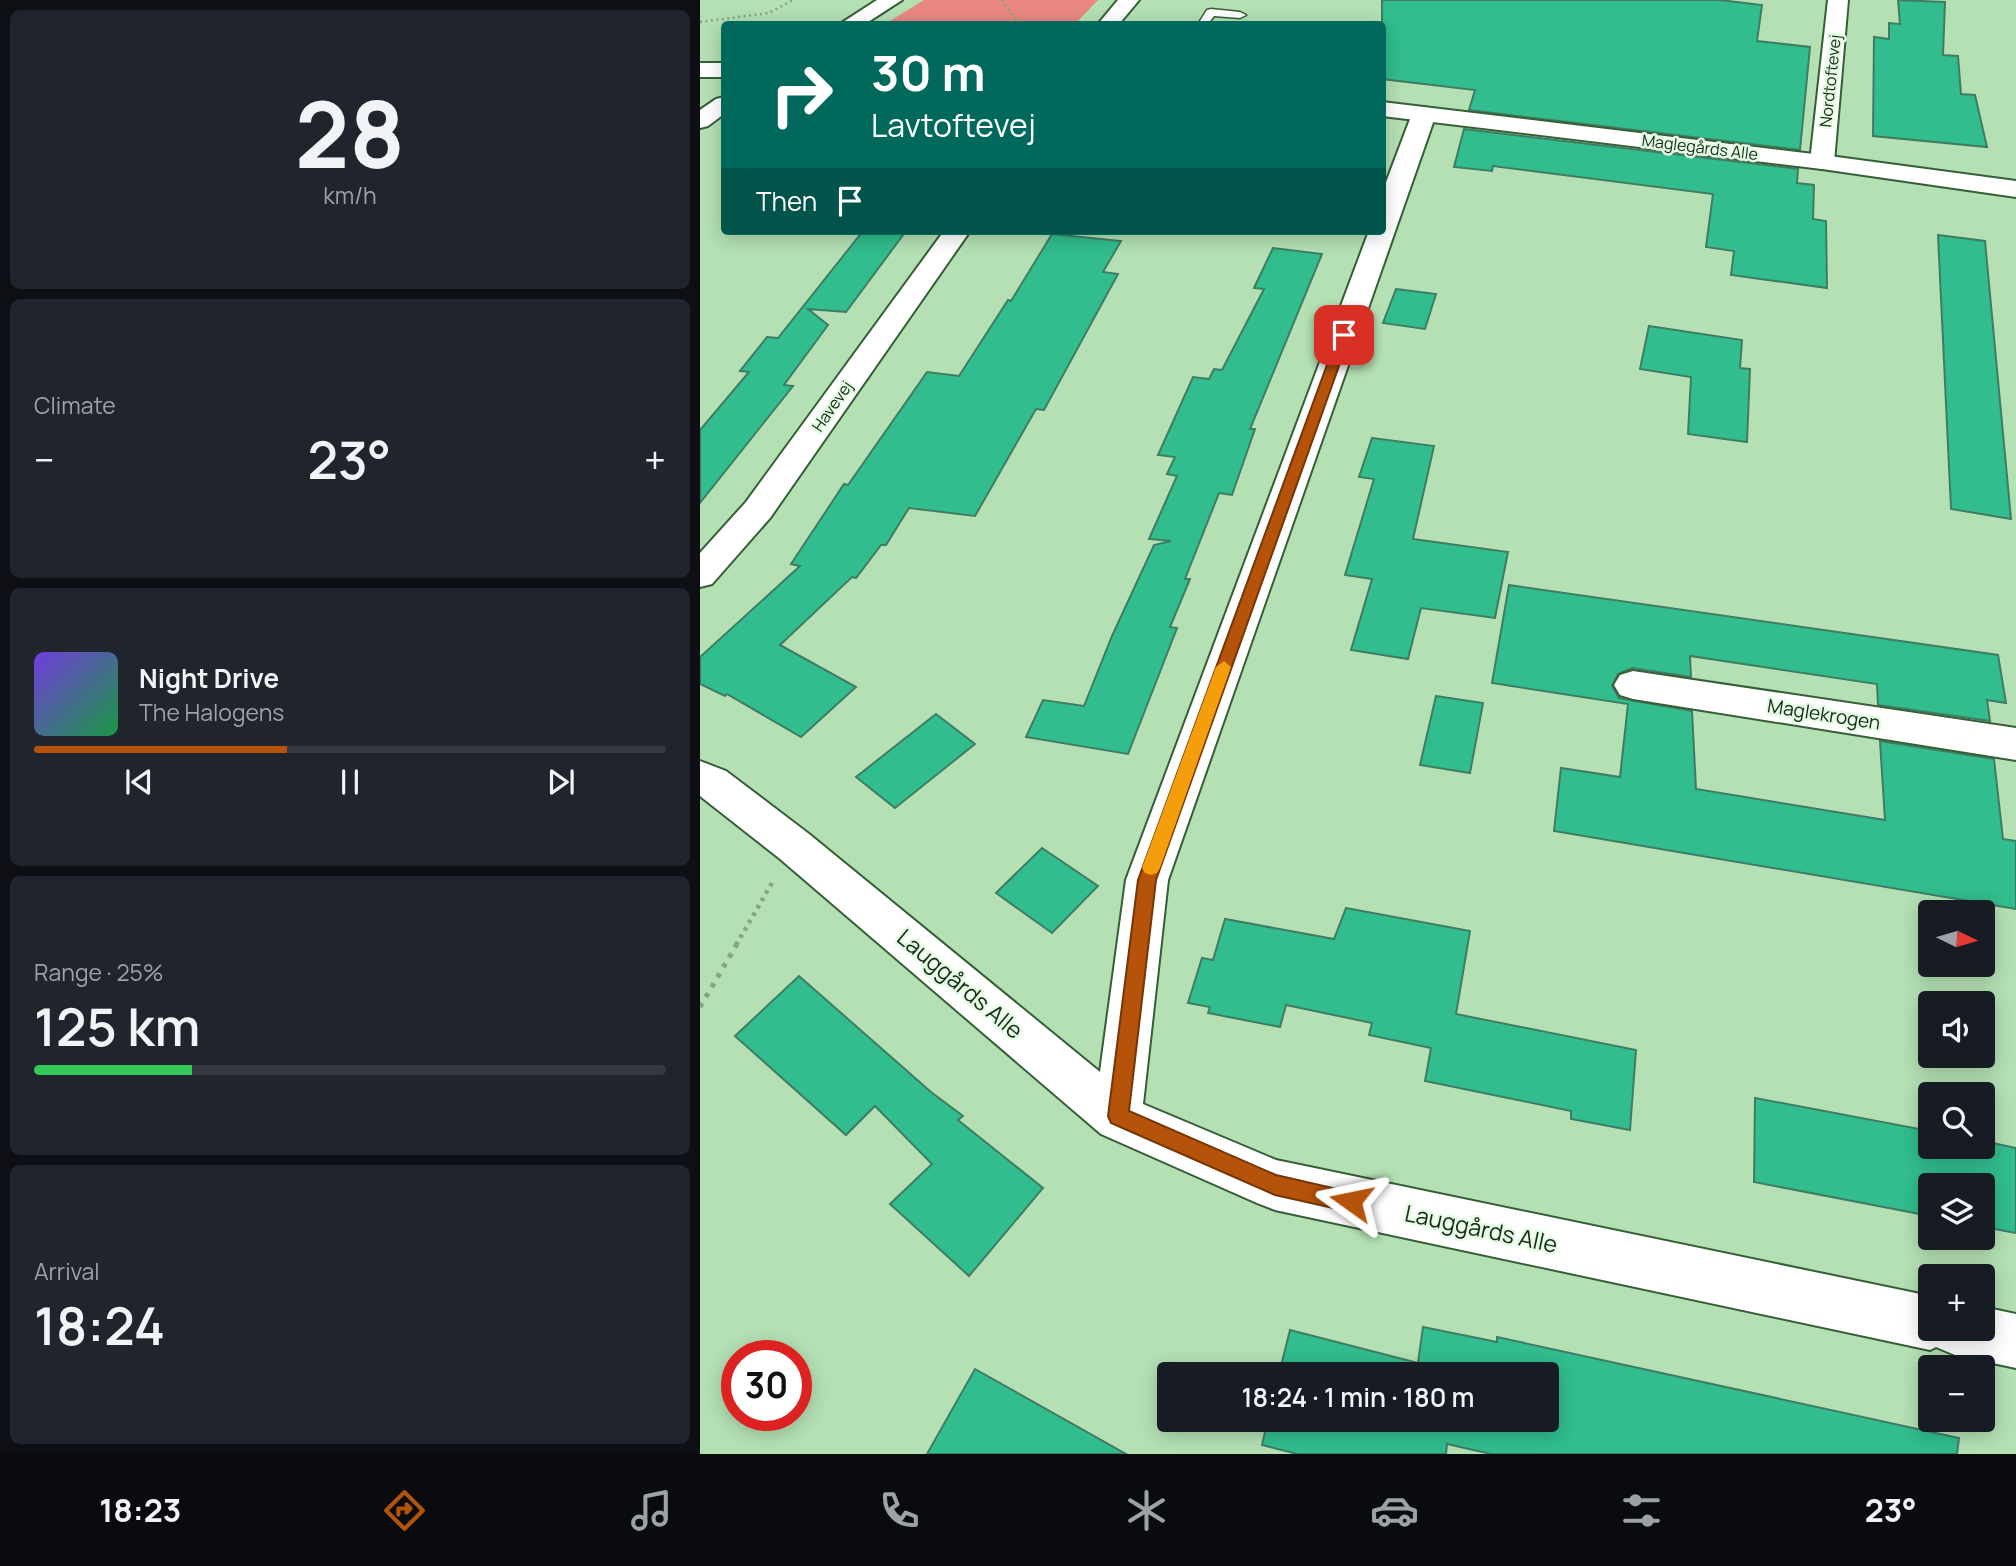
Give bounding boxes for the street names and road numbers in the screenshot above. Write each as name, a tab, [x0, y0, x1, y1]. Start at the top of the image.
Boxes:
street label: Nordtoftevej	[1814, 34, 1846, 128]
street label: Maglegårds Alle	[1641, 129, 1759, 165]
street label: Havevej	[806, 376, 858, 436]
street label: Maglekrogen	[1766, 692, 1882, 736]
street label: Lauggårds Alle	[891, 921, 1030, 1045]
street label: Lauggårds Alle	[1402, 1196, 1560, 1260]

